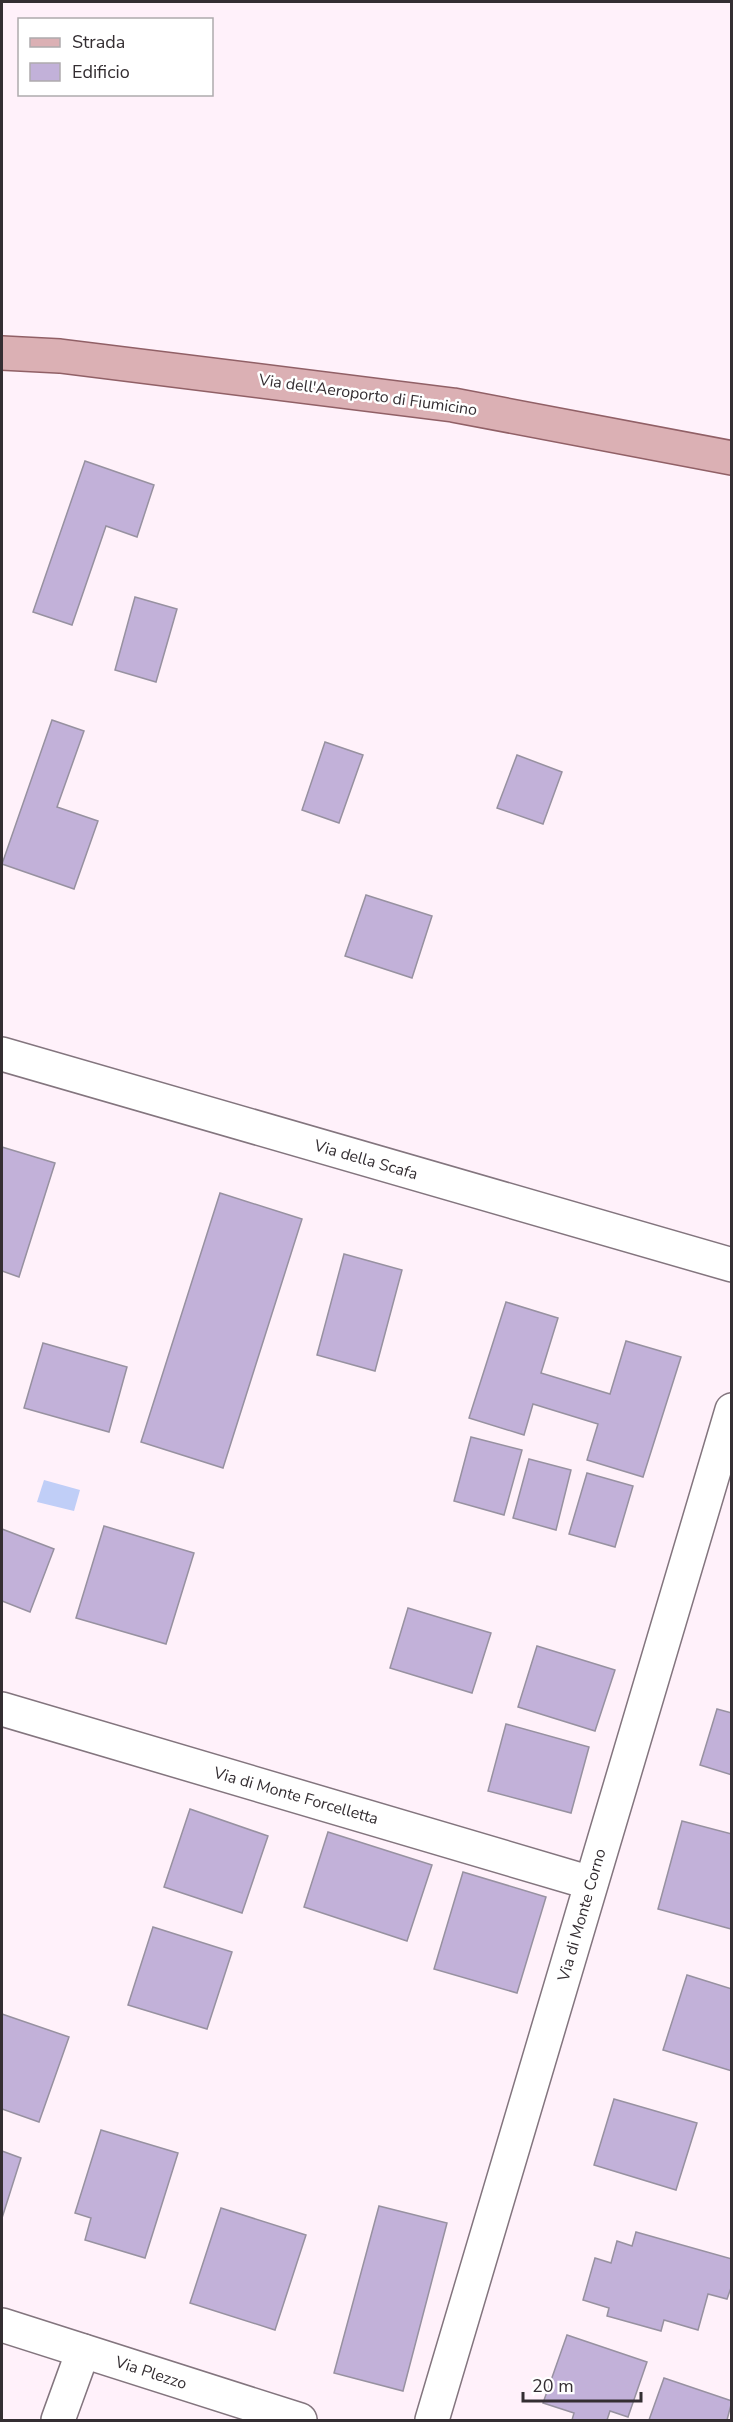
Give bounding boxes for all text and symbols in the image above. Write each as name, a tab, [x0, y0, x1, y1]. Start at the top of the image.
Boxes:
legend	[18, 18, 213, 96]
text: Strada	[72, 30, 125, 54]
text: Edificio	[72, 60, 130, 84]
street label: Via dell'Aeroporto di Fiumicino	[256, 369, 479, 421]
street label: Via della Scafa	[311, 1134, 420, 1185]
street label: Via di Monte Forcelletta	[210, 1762, 381, 1830]
street label: Via di Monte Corno	[552, 1846, 611, 1985]
street label: Via Plezzo	[111, 2351, 190, 2395]
scale bar	[523, 2365, 642, 2403]
text: 20 m	[532, 2374, 574, 2398]

